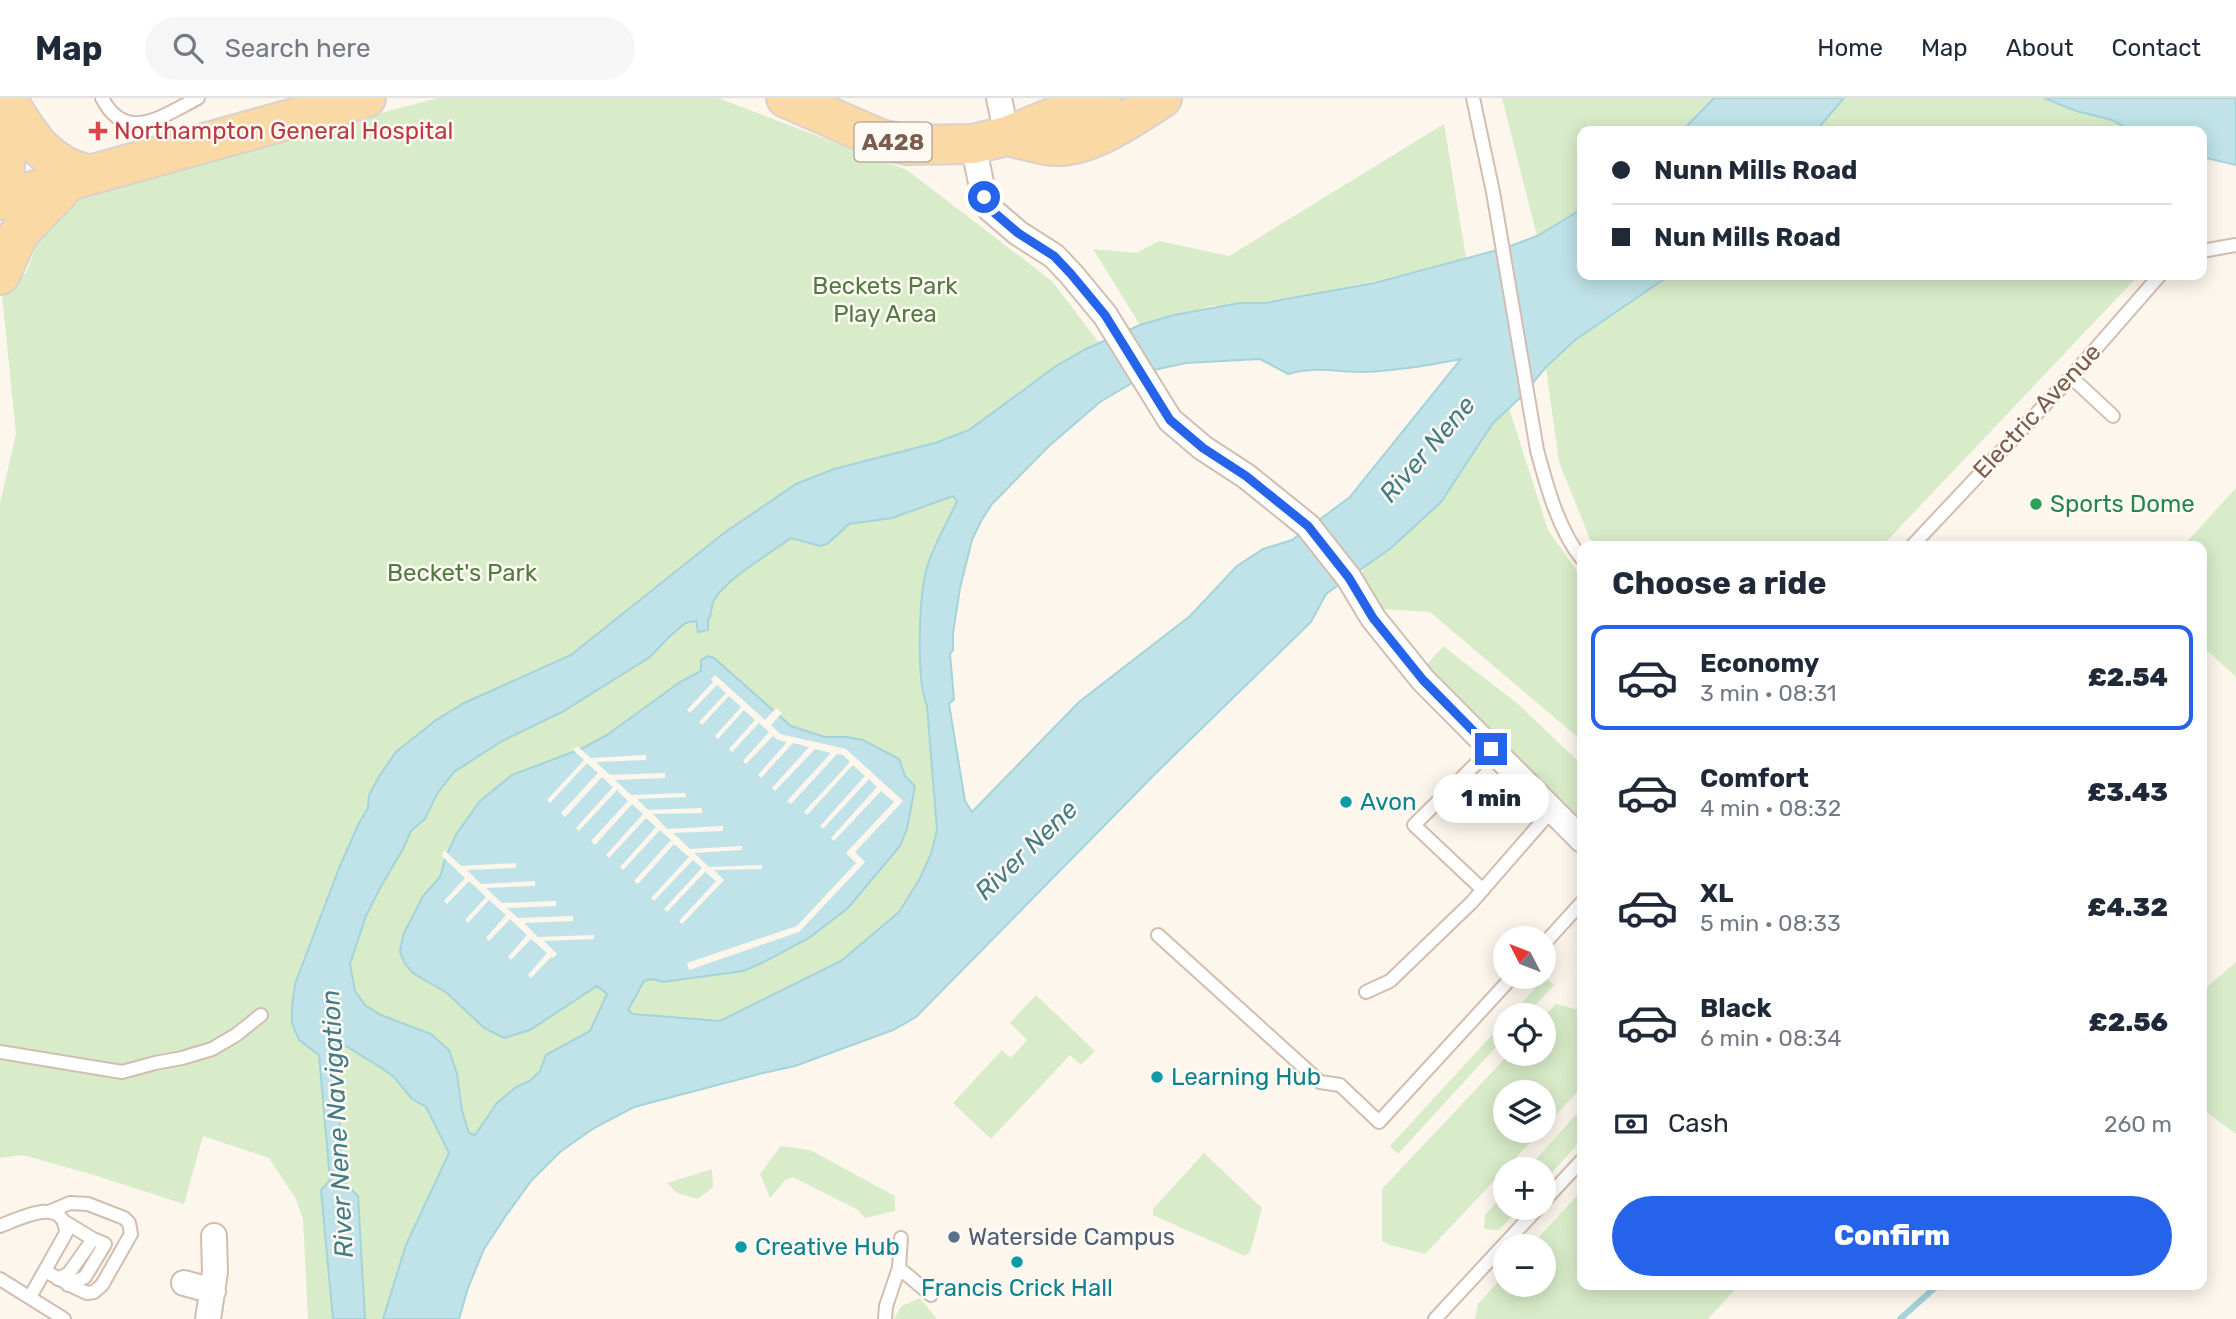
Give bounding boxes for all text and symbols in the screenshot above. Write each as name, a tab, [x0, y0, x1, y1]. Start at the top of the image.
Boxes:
search box	[145, 17, 635, 80]
text: Map	[35, 29, 103, 68]
icon: search	[169, 29, 207, 67]
text: Search here	[225, 33, 370, 64]
text: Home	[1817, 34, 1883, 62]
text: Map	[1921, 34, 1968, 62]
text: About	[2006, 34, 2074, 62]
text: Contact	[2112, 34, 2201, 62]
place label: Northampton General Hospital	[114, 117, 453, 145]
marker: Northampton General Hospital	[88, 121, 108, 141]
road number: A428	[854, 122, 931, 162]
text: Nunn Mills Road	[1654, 155, 1858, 186]
route start	[968, 181, 1000, 213]
text: Nun Mills Road	[1654, 222, 1841, 253]
park label: Beckets Park Play Area	[812, 272, 958, 328]
street label: Electric Avenue	[1967, 338, 2107, 484]
water label: River Nene	[1373, 390, 1482, 509]
place label: Sports Dome	[2050, 490, 2195, 518]
marker: Sports Dome	[2028, 496, 2044, 512]
park label: Becket's Park	[387, 559, 538, 587]
text: Choose a ride	[1612, 564, 1826, 602]
icon: car	[1616, 646, 1679, 709]
text: Economy	[1700, 648, 1819, 679]
text: £2.54	[2088, 662, 2168, 693]
text: 3 min · 08:31	[1700, 679, 1837, 707]
route end	[1475, 733, 1507, 765]
icon: car	[1616, 761, 1679, 824]
text: Comfort	[1700, 763, 1809, 794]
callout: 1 min	[1433, 774, 1549, 822]
text: £3.43	[2087, 777, 2168, 808]
text: 1 min	[1461, 784, 1521, 812]
place label: Avon	[1360, 788, 1417, 816]
water label: River Nene	[969, 794, 1084, 907]
marker: Avon	[1338, 794, 1354, 810]
text: 4 min · 08:32	[1700, 794, 1841, 822]
icon: car	[1616, 876, 1679, 939]
text: XL	[1700, 878, 1733, 909]
text: £4.32	[2087, 892, 2168, 923]
text: 5 min · 08:33	[1700, 909, 1841, 937]
north arrow	[1493, 926, 1556, 989]
map controls	[1493, 926, 1556, 1297]
water label: River Nene Navigation	[315, 989, 360, 1259]
icon: car	[1616, 991, 1679, 1054]
text: Black	[1700, 993, 1772, 1024]
button: locate	[1493, 1003, 1556, 1066]
text: £2.56	[2089, 1007, 2168, 1038]
text: 6 min · 08:34	[1700, 1024, 1842, 1052]
place label: Learning Hub	[1171, 1063, 1321, 1091]
marker: Learning Hub	[1149, 1069, 1165, 1085]
button: layers	[1493, 1080, 1556, 1143]
icon: cash	[1612, 1105, 1650, 1143]
text: Cash	[1668, 1108, 1729, 1139]
text: 260 m	[2104, 1110, 2172, 1138]
button: +	[1493, 1157, 1556, 1220]
button: Confirm	[1612, 1196, 2172, 1276]
place label: Waterside Campus	[968, 1223, 1175, 1251]
marker: Waterside Campus	[946, 1229, 962, 1245]
place label: Creative Hub	[755, 1233, 900, 1261]
button: −	[1493, 1234, 1556, 1297]
marker: Creative Hub	[733, 1239, 749, 1255]
marker: Francis Crick Hall	[1009, 1254, 1025, 1270]
place label: Francis Crick Hall	[921, 1274, 1113, 1302]

